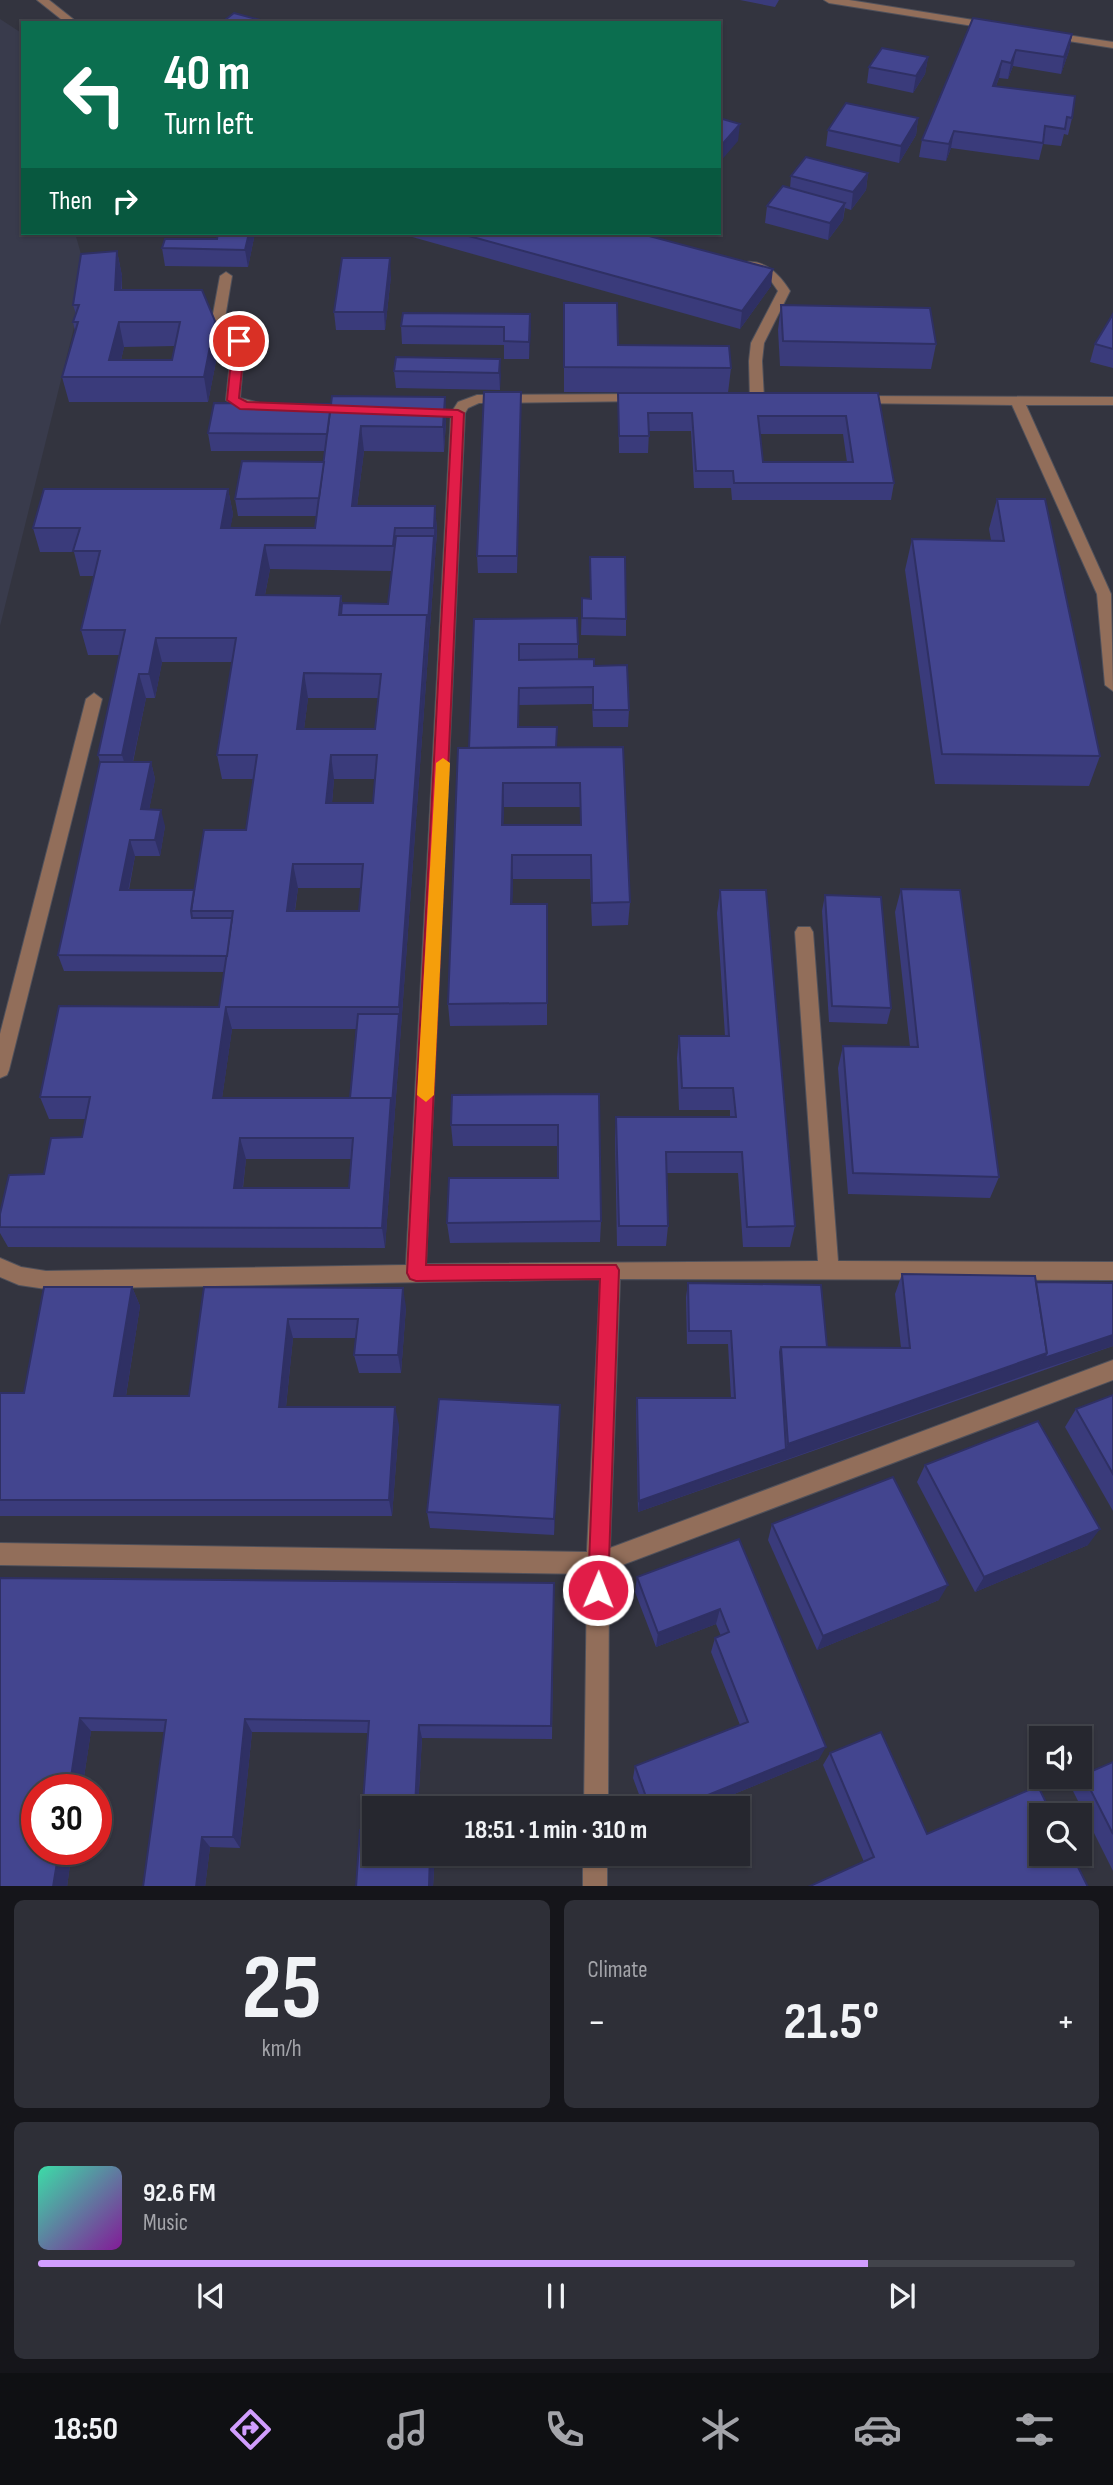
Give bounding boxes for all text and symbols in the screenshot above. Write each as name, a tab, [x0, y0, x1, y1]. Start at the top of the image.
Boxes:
text: 40 m	[164, 45, 250, 104]
icon: left	[49, 49, 140, 140]
text: Turn left	[164, 105, 254, 144]
icon: right	[106, 182, 144, 220]
text: Then	[49, 186, 92, 217]
pin	[209, 311, 269, 371]
icon: arrive	[220, 322, 258, 360]
position arrow	[561, 1553, 635, 1627]
map controls	[1029, 1726, 1092, 1866]
button: sound	[1029, 1726, 1092, 1789]
speed limit sign: 30	[21, 1774, 112, 1865]
button: search	[1029, 1803, 1092, 1866]
text: 18:51 · 1 min · 310 m	[465, 1815, 647, 1846]
text: 25	[242, 1935, 322, 2044]
text: Climate	[588, 1956, 647, 1984]
text: 21.5°	[784, 1991, 879, 2054]
text: −	[588, 2000, 606, 2045]
text: +	[1056, 2000, 1075, 2045]
text: km/h	[262, 2035, 302, 2063]
text: 92.6 FM	[143, 2178, 216, 2209]
text: Music	[143, 2209, 188, 2237]
icon: previous	[192, 2277, 230, 2315]
icon: pause	[537, 2277, 575, 2315]
icon: next	[883, 2277, 921, 2315]
icon: directions	[226, 2405, 275, 2454]
icon: music	[383, 2405, 432, 2454]
icon: phone	[540, 2405, 589, 2454]
icon: climate	[696, 2405, 745, 2454]
icon: car	[853, 2405, 902, 2454]
icon: filters	[1010, 2405, 1059, 2454]
text: 18:50	[54, 2410, 118, 2449]

